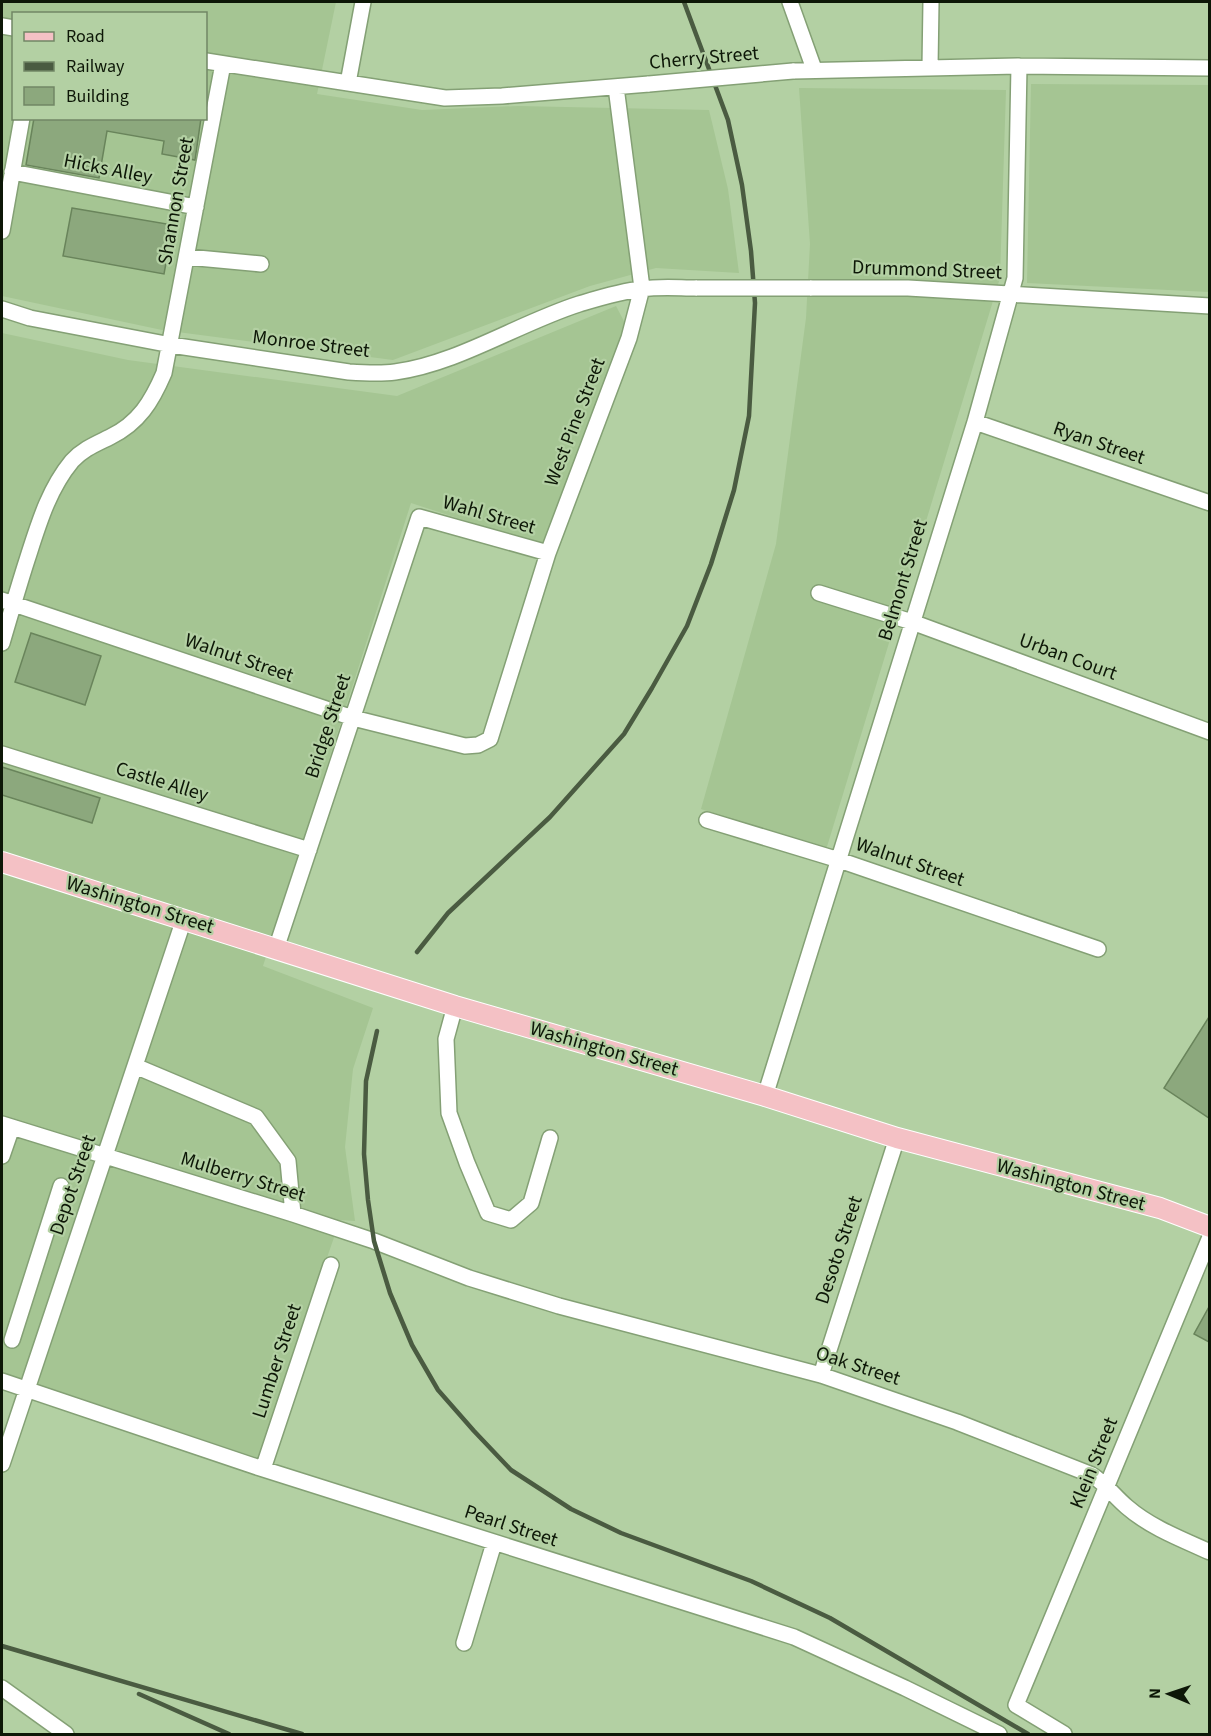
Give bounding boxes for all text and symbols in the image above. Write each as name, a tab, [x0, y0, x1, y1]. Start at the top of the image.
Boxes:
legend	[12, 12, 207, 120]
text: Road	[66, 24, 105, 49]
street label: Cherry Street	[648, 39, 760, 77]
text: Railway	[66, 54, 125, 79]
text: Building	[66, 84, 129, 109]
street label: Shannon Street	[151, 135, 201, 267]
street label: Hicks Alley	[61, 147, 155, 191]
street label: Drummond Street	[851, 253, 1003, 287]
street label: Monroe Street	[251, 323, 371, 365]
street label: West Pine Street	[538, 353, 612, 490]
street label: Ryan Street	[1049, 414, 1149, 472]
street label: Wahl Street	[439, 488, 539, 542]
street label: Belmont Street	[871, 515, 935, 644]
street label: Walnut Street	[181, 626, 297, 690]
street label: Urban Court	[1015, 626, 1121, 688]
street label: Bridge Street	[298, 670, 358, 782]
street label: Castle Alley	[112, 755, 212, 810]
street label: Walnut Street	[852, 830, 968, 894]
street label: Washington Street	[63, 869, 218, 941]
street label: Washington Street	[527, 1014, 682, 1084]
street label: Depot Street	[43, 1131, 103, 1239]
street label: Mulberry Street	[177, 1145, 309, 1209]
street label: Washington Street	[993, 1152, 1149, 1218]
street label: Desoto Street	[808, 1192, 870, 1308]
street label: Lumber Street	[245, 1300, 309, 1422]
street label: Oak Street	[812, 1339, 904, 1393]
street label: Klein Street	[1063, 1413, 1125, 1513]
street label: Pearl Street	[461, 1498, 562, 1554]
north arrow	[1139, 1664, 1199, 1724]
text: N	[1144, 1688, 1166, 1699]

